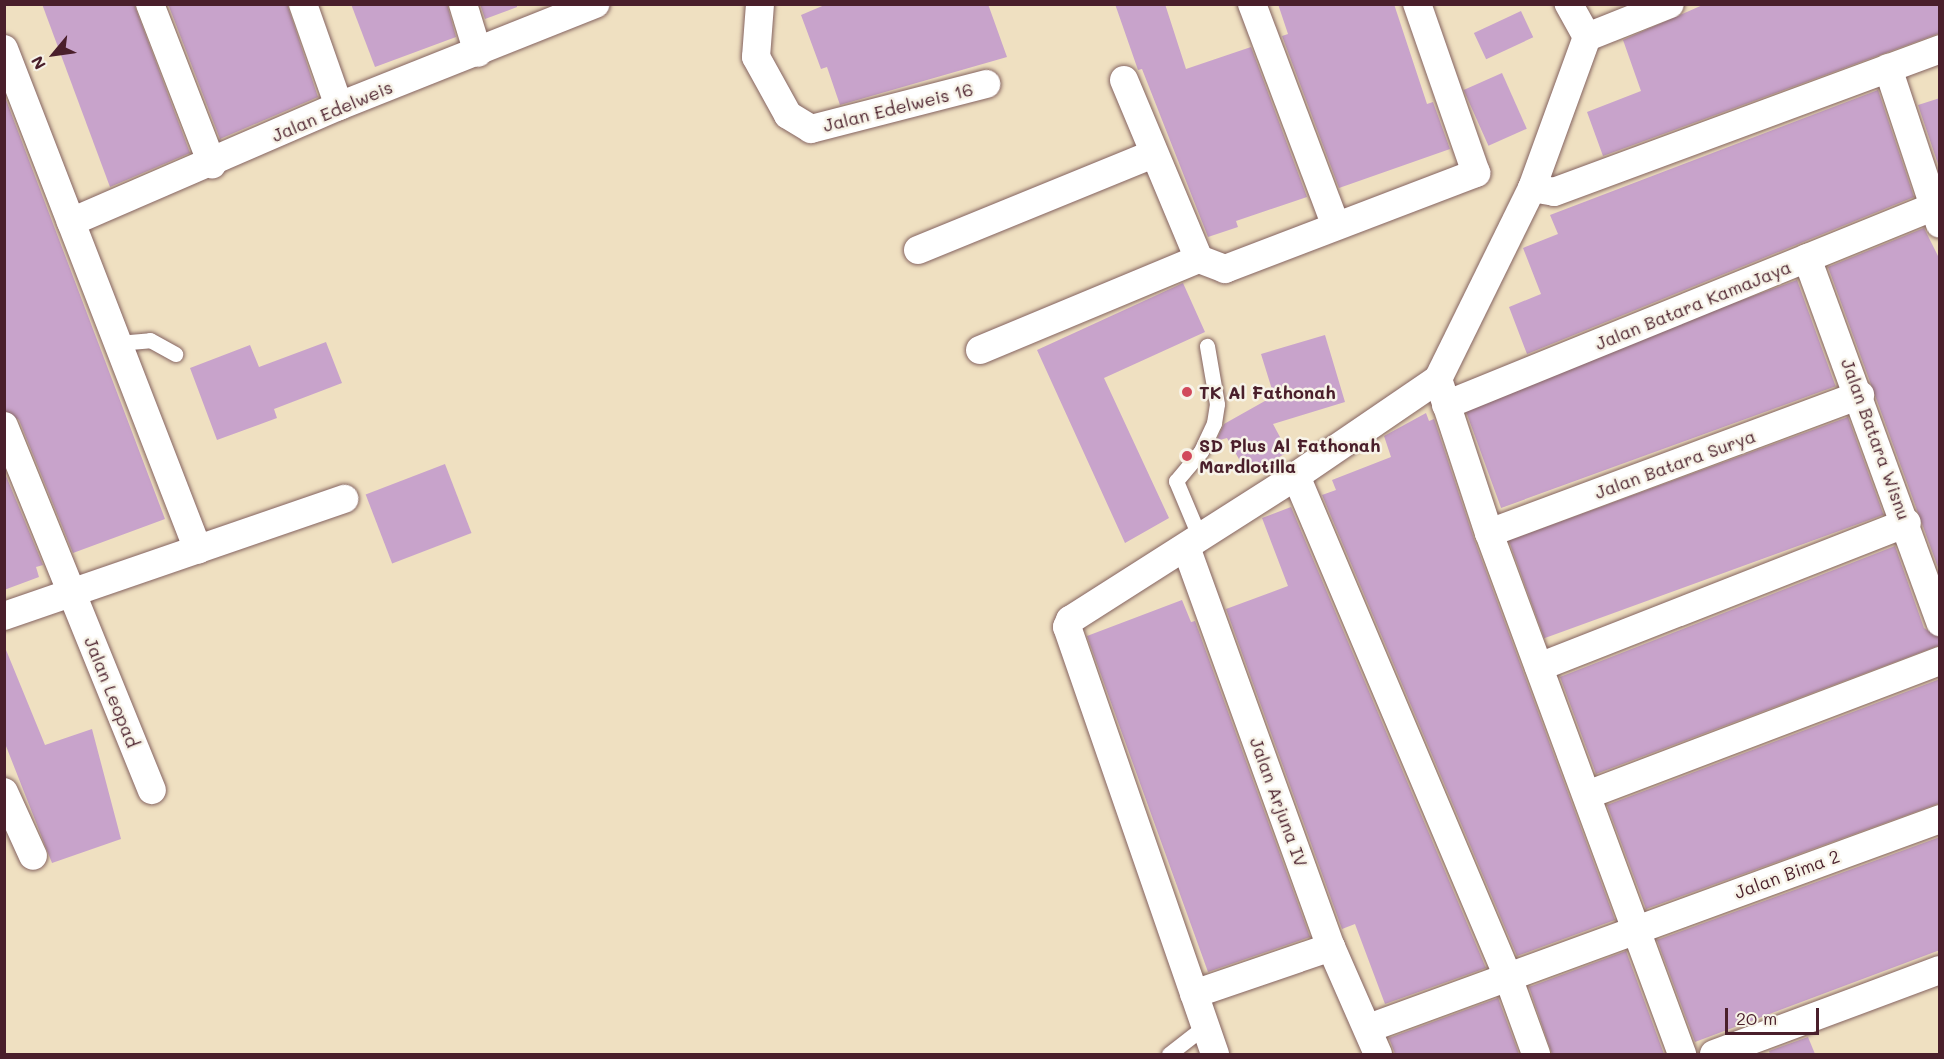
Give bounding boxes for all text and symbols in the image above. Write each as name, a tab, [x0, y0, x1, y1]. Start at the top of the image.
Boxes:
north arrow	[24, 24, 84, 84]
text: N	[26, 53, 50, 73]
street label: Jalan Edelweis	[268, 76, 396, 146]
street label: Jalan Edelweis 16	[821, 78, 975, 136]
street label: Jalan Batara KamaJaya	[1592, 256, 1794, 354]
street label: Jalan Batara Wisnu	[1837, 355, 1915, 523]
place label: TK Al Fathonah	[1199, 381, 1336, 403]
marker: TK Al Fathonah	[1180, 385, 1194, 399]
street label: Jalan Batara Surya	[1592, 425, 1758, 503]
place label: SD Plus Al Fathonah Mardlotilla	[1199, 435, 1380, 478]
marker: SD Plus Al Fathonah Mardlotilla	[1180, 449, 1194, 463]
street label: Jalan Leopad	[80, 633, 144, 751]
street label: Jalan Arjuna IV	[1246, 734, 1312, 870]
street label: Jalan Bima 2	[1731, 845, 1843, 903]
scale bar	[1728, 996, 1822, 1034]
text: 20 m	[1736, 1006, 1777, 1030]

